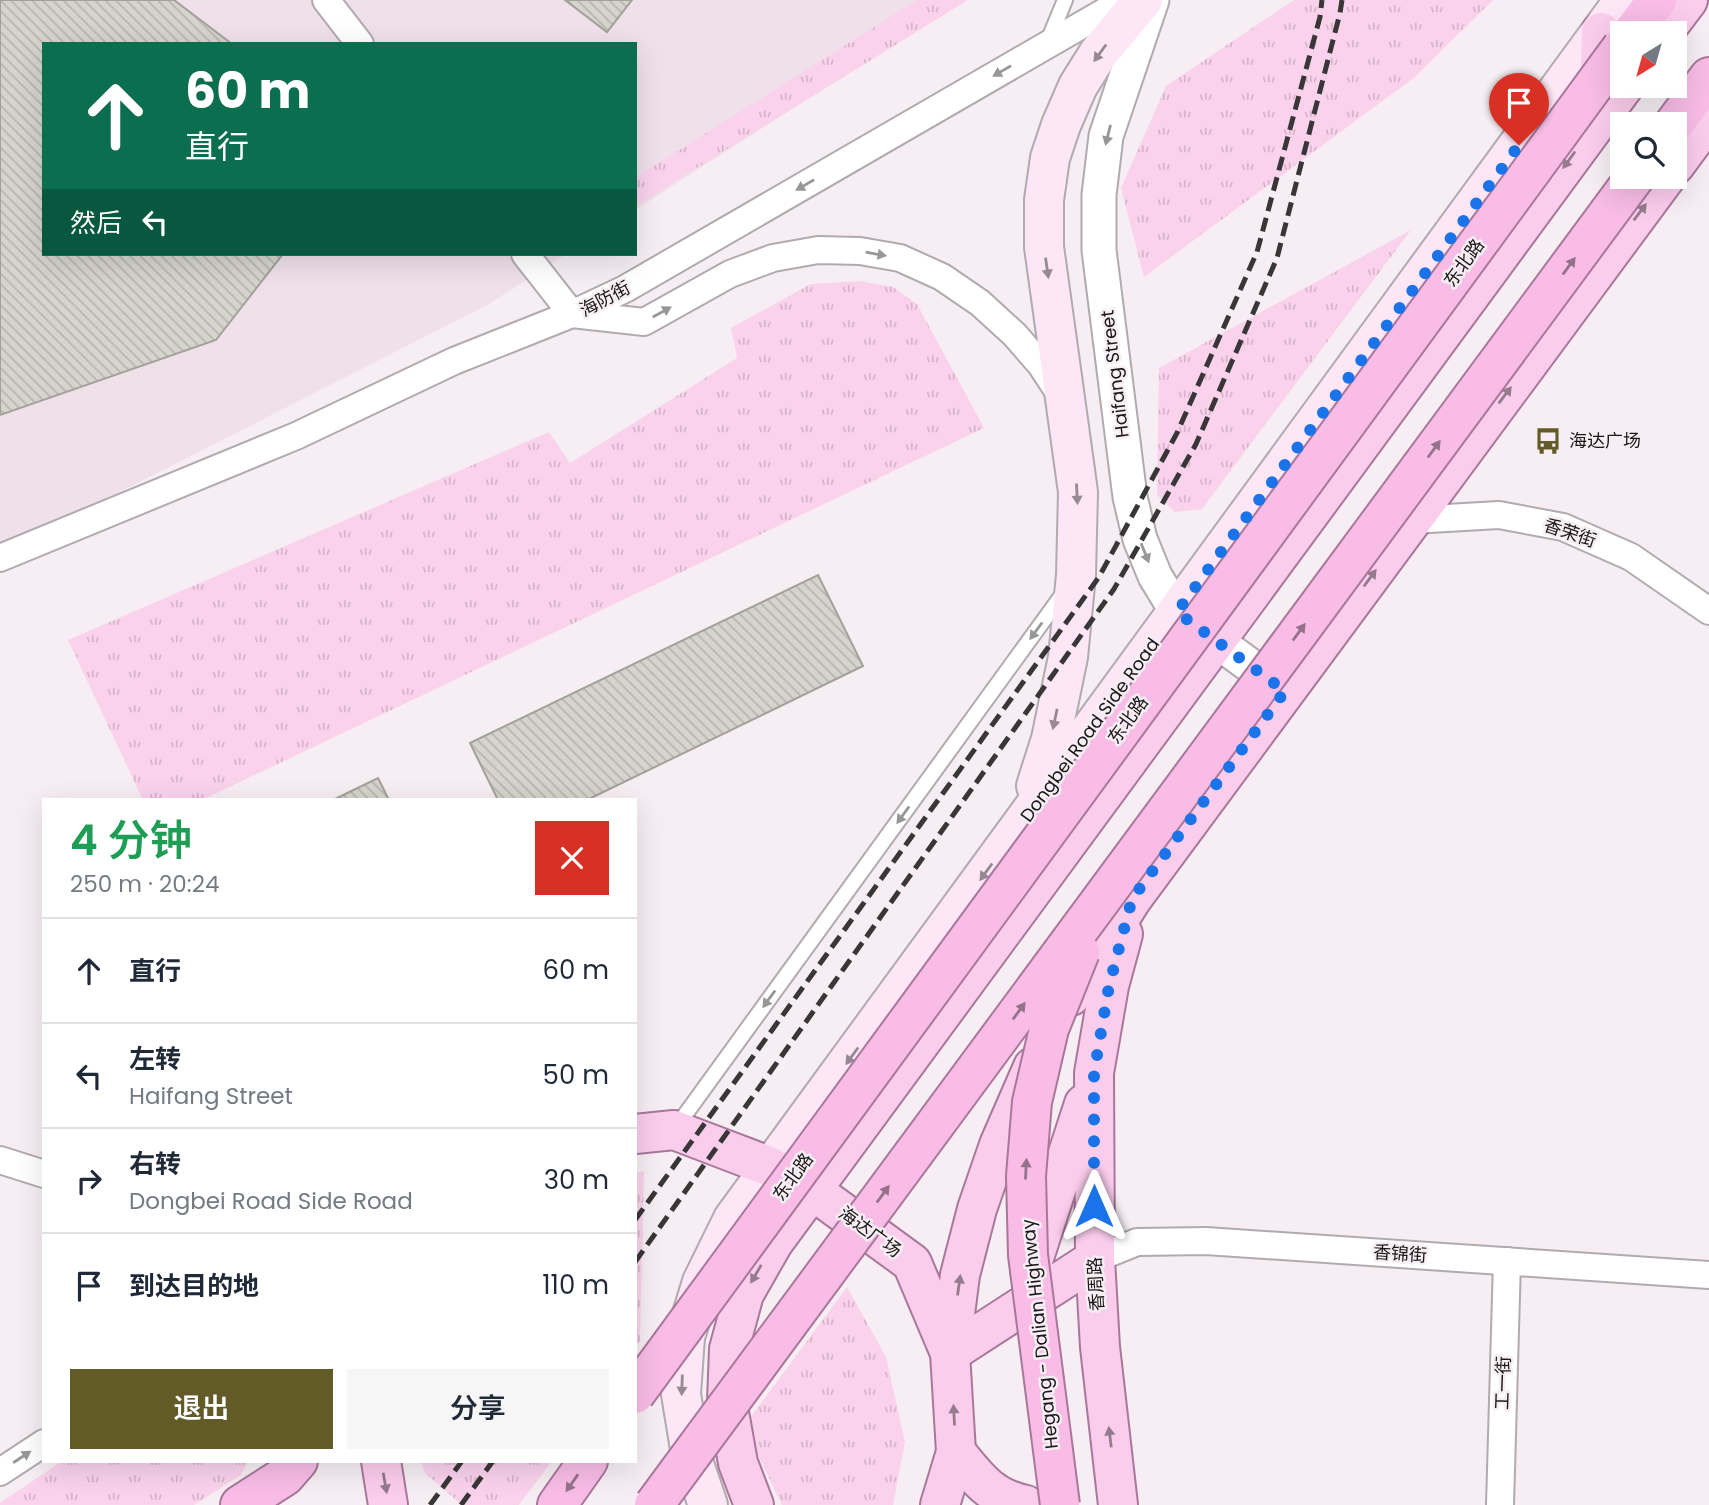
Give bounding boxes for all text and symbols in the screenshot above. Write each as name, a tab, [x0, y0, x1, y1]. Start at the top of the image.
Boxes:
north arrow	[1610, 21, 1687, 98]
map controls	[1610, 21, 1687, 189]
one-way arrow	[1093, 44, 1107, 62]
text: 60 m	[185, 57, 310, 125]
one-way arrow	[992, 65, 1012, 77]
icon: ahead	[70, 70, 161, 161]
pin	[1489, 73, 1549, 145]
icon: arrive	[1500, 84, 1538, 122]
button: search	[1610, 112, 1687, 189]
text: 直行	[185, 124, 249, 169]
one-way arrow	[1102, 124, 1113, 146]
one-way arrow	[1562, 151, 1577, 169]
one-way arrow	[795, 179, 815, 191]
icon: left	[136, 203, 174, 241]
one-way arrow	[1633, 203, 1647, 221]
text: 然后	[70, 205, 122, 241]
street label: 东北路	[1438, 234, 1490, 292]
one-way arrow	[865, 249, 887, 260]
one-way arrow	[1042, 257, 1053, 279]
one-way arrow	[1562, 257, 1576, 275]
street label: 海防街	[575, 275, 634, 322]
one-way arrow	[652, 306, 672, 318]
street label: Haifang Street	[1094, 309, 1135, 439]
one-way arrow	[1498, 386, 1512, 404]
bus stop icon: 海达广场	[1533, 426, 1563, 456]
place label: 海达广场	[1569, 428, 1641, 453]
one-way arrow	[1427, 440, 1441, 458]
one-way arrow	[1071, 483, 1082, 505]
street label: 香荣街	[1541, 512, 1600, 553]
one-way arrow	[1140, 543, 1151, 564]
one-way arrow	[1362, 569, 1377, 587]
one-way arrow	[1029, 621, 1043, 640]
one-way arrow	[1291, 623, 1305, 641]
street label: Dongbei Road Side Road	[1014, 633, 1165, 827]
street label: 东北路	[1102, 691, 1154, 749]
one-way arrow	[1049, 708, 1060, 730]
one-way arrow	[896, 806, 910, 824]
text: 4 分钟	[70, 811, 192, 870]
button: close	[535, 821, 609, 895]
one-way arrow	[979, 863, 993, 881]
text: 250 m · 20:24	[70, 868, 219, 900]
icon: ahead	[70, 952, 108, 990]
text: 60 m	[542, 952, 609, 988]
text: 直行	[129, 953, 181, 989]
one-way arrow	[762, 990, 776, 1008]
one-way arrow	[1011, 1002, 1025, 1020]
text: 左转	[129, 1041, 181, 1077]
one-way arrow	[845, 1046, 859, 1065]
icon: left	[70, 1057, 108, 1095]
text: 50 m	[543, 1057, 609, 1093]
text: Haifang Street	[129, 1080, 293, 1112]
text: 右转	[129, 1146, 181, 1182]
street label: 东北路	[767, 1148, 819, 1206]
one-way arrow	[1021, 1158, 1032, 1180]
icon: right	[70, 1162, 108, 1200]
text: 30 m	[544, 1162, 609, 1198]
position arrow	[1057, 1169, 1131, 1243]
text: Dongbei Road Side Road	[129, 1185, 413, 1217]
one-way arrow	[876, 1185, 890, 1203]
street label: 海达广场	[834, 1200, 907, 1263]
street label: Hegang - Dalian Highway	[1015, 1218, 1064, 1450]
street label: 香锦街	[1372, 1239, 1428, 1268]
street label: 香周路	[1082, 1256, 1109, 1312]
one-way arrow	[750, 1264, 762, 1283]
icon: arrive	[70, 1267, 108, 1305]
text: 110 m	[542, 1267, 609, 1303]
text: 到达目的地	[129, 1268, 259, 1304]
one-way arrow	[953, 1274, 964, 1296]
street label: 工一街	[1489, 1356, 1516, 1410]
button: 退出	[70, 1369, 333, 1449]
button: 分享	[347, 1369, 609, 1449]
one-way arrow	[677, 1374, 688, 1396]
one-way arrow	[948, 1403, 959, 1425]
one-way arrow	[1105, 1426, 1116, 1448]
one-way arrow	[13, 1450, 31, 1464]
one-way arrow	[380, 1472, 391, 1494]
one-way arrow	[566, 1474, 580, 1492]

